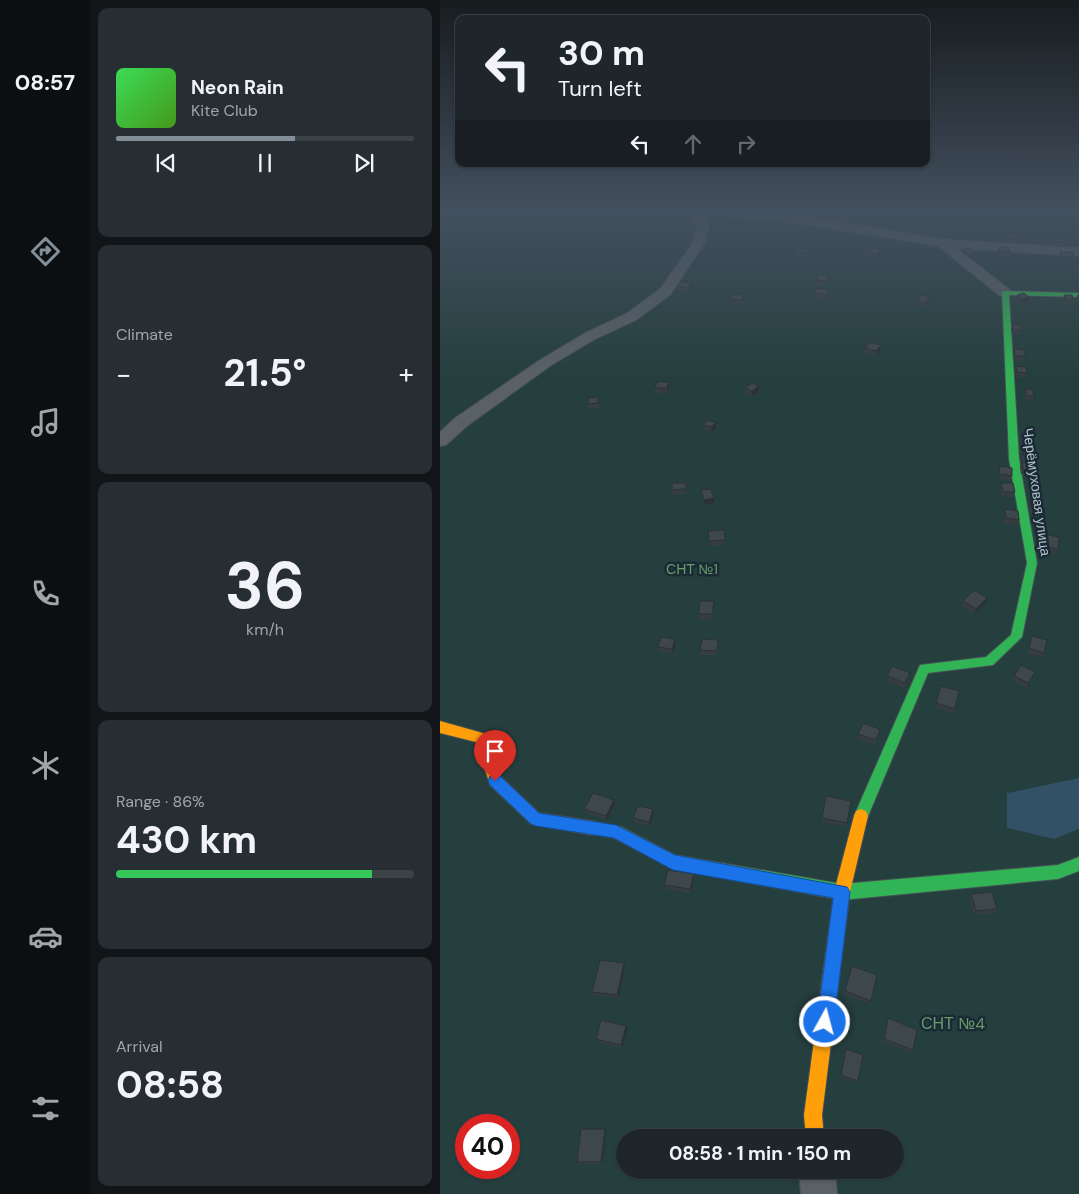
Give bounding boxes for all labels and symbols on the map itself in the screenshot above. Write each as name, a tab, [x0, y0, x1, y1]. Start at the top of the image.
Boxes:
street label: Черёмуховая улица	[1019, 427, 1055, 557]
park label: СНТ №1	[666, 560, 718, 578]
pin	[474, 730, 516, 781]
position arrow	[798, 995, 850, 1047]
park label: СНТ №4	[921, 1013, 985, 1034]
speed limit sign: 40	[455, 1114, 520, 1179]

